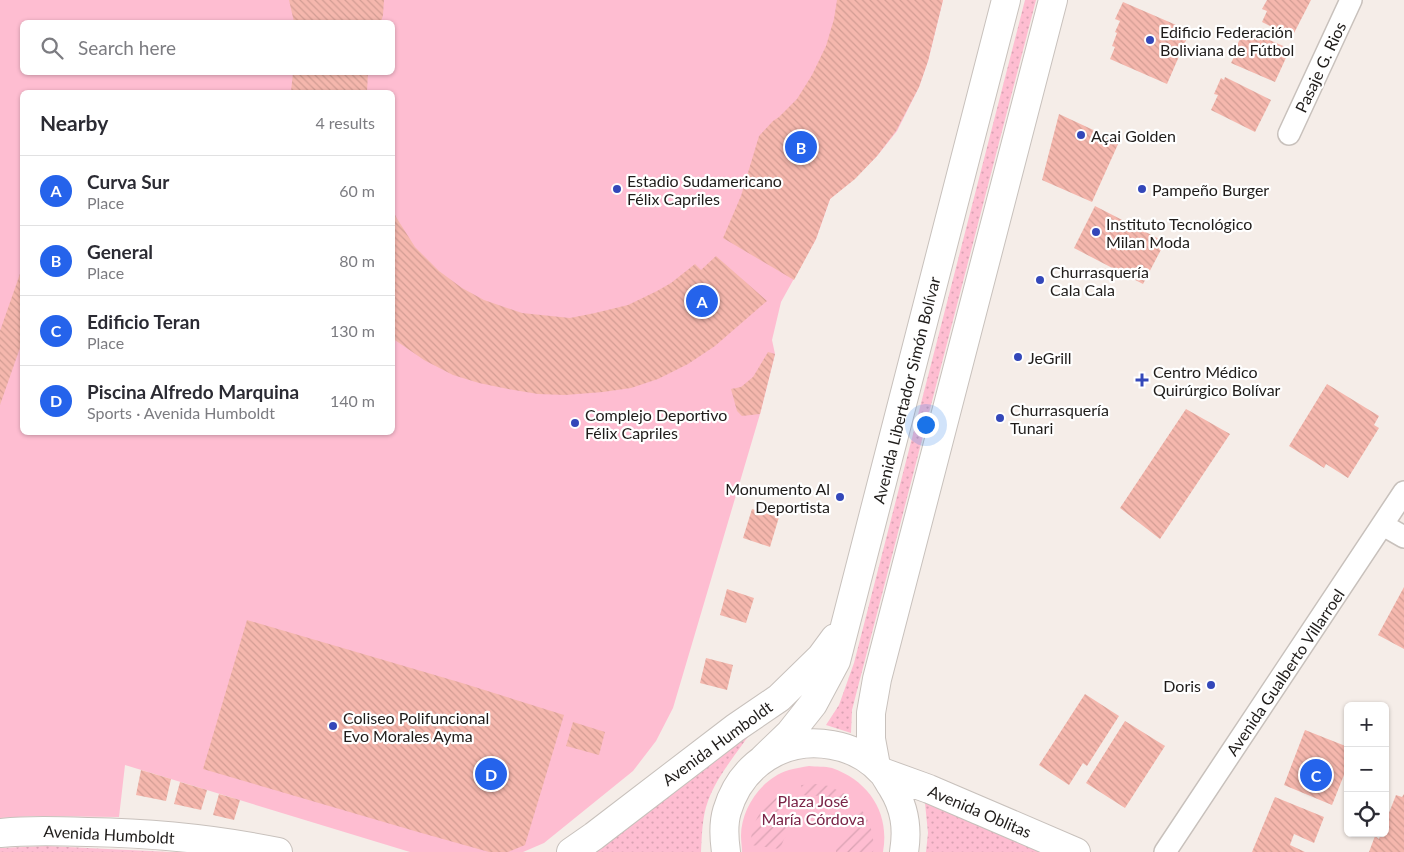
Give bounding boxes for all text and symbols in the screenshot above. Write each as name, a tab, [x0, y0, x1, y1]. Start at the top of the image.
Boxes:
street label: Pasaje G. Rios	[1291, 19, 1349, 115]
search box	[20, 20, 395, 75]
place label: Edificio Federación Boliviana de Fútbol	[1160, 22, 1294, 59]
icon: search	[38, 34, 66, 62]
marker: Edificio Federación Boliviana de Fútbol	[1144, 34, 1156, 46]
text: Search here	[78, 36, 176, 59]
text: Nearby	[40, 110, 108, 135]
text: 4 results	[315, 113, 375, 132]
place label: Açai Golden	[1091, 126, 1176, 145]
pin: B	[785, 128, 817, 166]
marker: Açai Golden	[1075, 129, 1087, 141]
text: Curva Sur	[87, 170, 169, 193]
place label: Estadio Sudamericano Félix Capriles	[627, 171, 782, 208]
place label: Pampeño Burger	[1152, 180, 1269, 199]
text: A	[50, 181, 62, 200]
text: 60 m	[339, 181, 375, 200]
marker: Estadio Sudamericano Félix Capriles	[611, 183, 623, 195]
marker: Pampeño Burger	[1136, 183, 1148, 195]
text: Place	[87, 193, 124, 212]
place label: Instituto Tecnológico Milan Moda	[1106, 214, 1252, 251]
marker: Instituto Tecnológico Milan Moda	[1090, 226, 1102, 238]
text: General	[87, 240, 153, 263]
text: B	[51, 251, 61, 270]
text: 80 m	[339, 251, 375, 270]
place label: Churrasquería Cala Cala	[1050, 262, 1149, 299]
text: Place	[87, 263, 124, 282]
street label: Avenida Libertador Simón Bolívar	[869, 274, 944, 506]
marker: Churrasquería Cala Cala	[1034, 274, 1046, 286]
pin: A	[686, 282, 718, 320]
text: Edificio Teran	[87, 310, 200, 333]
text: C	[51, 321, 61, 340]
text: 130 m	[330, 321, 375, 340]
text: Place	[87, 333, 124, 352]
place label: JeGrill	[1028, 348, 1072, 367]
marker: JeGrill	[1012, 351, 1024, 363]
place label: Centro Médico Quirúrgico Bolívar	[1153, 362, 1281, 399]
marker: Centro Médico Quirúrgico Bolívar	[1135, 373, 1149, 387]
text: Piscina Alfredo Marquina	[87, 380, 299, 403]
text: D	[50, 391, 62, 410]
text: 140 m	[330, 391, 375, 410]
place label: Churrasquería Tunari	[1010, 400, 1109, 437]
text: Sports · Avenida Humboldt	[87, 403, 275, 422]
place label: Complejo Deportivo Félix Capriles	[585, 405, 727, 442]
your location	[913, 412, 939, 438]
marker: Churrasquería Tunari	[994, 412, 1006, 424]
marker: Complejo Deportivo Félix Capriles	[569, 417, 581, 429]
place label: Monumento Al Deportista	[725, 479, 830, 516]
marker: Monumento Al Deportista	[834, 491, 846, 503]
street label: Avenida Gualberto Villarroel	[1222, 585, 1348, 759]
place label: Doris	[1163, 676, 1201, 695]
marker: Doris	[1205, 679, 1217, 691]
street label: Avenida Humboldt	[658, 697, 776, 789]
map controls	[1344, 702, 1389, 837]
button: +	[1344, 702, 1389, 747]
place label: Coliseo Polifuncional Evo Morales Ayma	[343, 708, 489, 745]
marker: Coliseo Polifuncional Evo Morales Ayma	[327, 720, 339, 732]
button: −	[1344, 747, 1389, 792]
pin: D	[475, 755, 507, 793]
pin: C	[1300, 756, 1332, 794]
street label: Avenida Oblitas	[926, 781, 1035, 841]
park label: Plaza José María Córdova	[761, 791, 865, 828]
button: locate	[1344, 792, 1389, 837]
street label: Avenida Humboldt	[43, 821, 175, 847]

